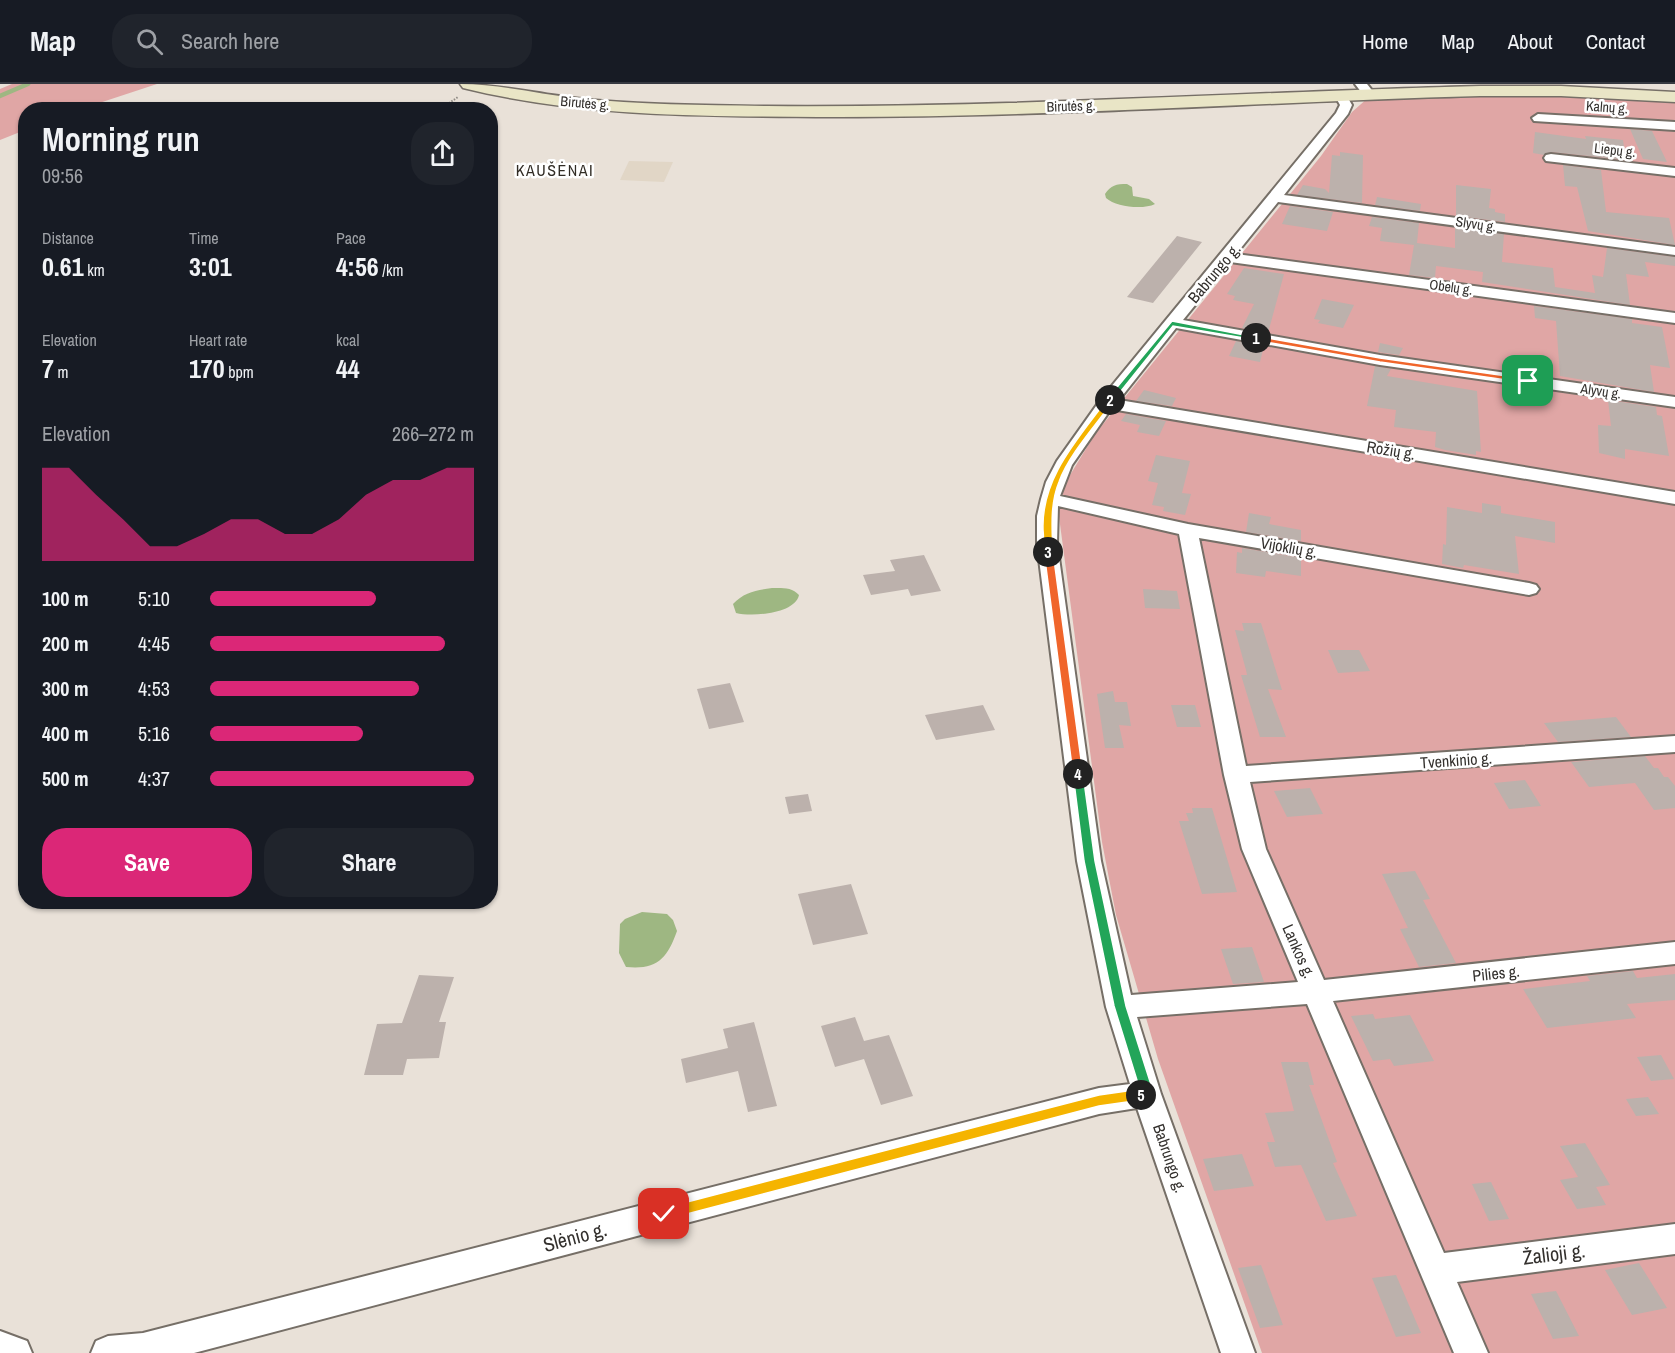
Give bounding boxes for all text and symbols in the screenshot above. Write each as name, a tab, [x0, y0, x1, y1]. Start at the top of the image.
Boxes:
search box	[112, 14, 532, 68]
text: Map	[30, 22, 76, 60]
icon: search	[133, 25, 166, 58]
text: Search here	[181, 26, 279, 56]
text: Home	[1362, 27, 1408, 56]
text: Map	[1441, 27, 1475, 56]
text: About	[1508, 27, 1553, 56]
text: Contact	[1586, 27, 1645, 56]
street label: Birutės g.	[560, 92, 610, 114]
street label: Birutės g.	[1046, 96, 1096, 116]
street label: Kalnų g.	[1585, 97, 1629, 117]
text: Morning run	[42, 117, 200, 161]
button: share	[411, 122, 474, 185]
street label: Liepų g.	[1593, 139, 1637, 161]
district label: KAUŠĖNAI	[516, 159, 594, 181]
text: 09:56	[42, 162, 83, 189]
street label: Slyvų g.	[1455, 212, 1497, 236]
text: Distance	[42, 227, 94, 249]
text: Time	[189, 227, 219, 249]
text: Pace	[336, 227, 366, 249]
street label: Babrungo g.	[1183, 239, 1245, 307]
text: 0.61	[42, 249, 84, 284]
text: 3:01	[189, 249, 232, 284]
text: 4:56	[336, 249, 379, 284]
text: km	[84, 259, 105, 281]
text: /km	[379, 259, 403, 281]
street label: Obelų g.	[1428, 275, 1474, 299]
pin: 1	[1241, 323, 1271, 353]
text: 1	[1252, 327, 1260, 349]
text: Elevation	[42, 329, 97, 351]
text: Heart rate	[189, 329, 247, 351]
text: kcal	[336, 329, 359, 351]
text: 7	[42, 351, 54, 386]
text: 170	[189, 351, 225, 386]
text: 44	[336, 351, 360, 386]
pin	[1502, 355, 1553, 406]
text: m	[54, 361, 68, 383]
text: bpm	[225, 361, 254, 383]
icon: arrive	[1511, 364, 1544, 397]
street label: Alyvų g.	[1579, 379, 1622, 403]
pin: 2	[1095, 385, 1125, 415]
text: 2	[1106, 389, 1114, 411]
text: Elevation	[42, 420, 110, 447]
text: 266–272 m	[392, 420, 474, 447]
street label: Rožių g.	[1365, 435, 1417, 465]
street label: Vijoklių g.	[1259, 531, 1319, 563]
pin: 3	[1033, 537, 1063, 567]
text: 3	[1044, 541, 1052, 563]
text: 100 m	[42, 585, 89, 612]
text: 5:10	[138, 585, 170, 612]
text: 200 m	[42, 630, 89, 657]
text: 4:45	[138, 630, 170, 657]
text: 300 m	[42, 675, 89, 702]
text: 4:53	[138, 675, 170, 702]
text: 400 m	[42, 720, 89, 747]
text: 5:16	[138, 720, 170, 747]
street label: Tvenkinio g.	[1419, 747, 1493, 773]
pin: 4	[1063, 759, 1093, 789]
text: 4	[1074, 763, 1082, 785]
text: 500 m	[42, 765, 89, 792]
text: 4:37	[138, 765, 170, 792]
button: Save	[42, 828, 252, 897]
button: Share	[264, 828, 474, 897]
street label: Lankos g.	[1277, 921, 1321, 981]
street label: Pilies g.	[1471, 960, 1521, 986]
pin: 5	[1126, 1080, 1156, 1110]
text: 5	[1137, 1084, 1145, 1106]
street label: Babrungo g.	[1148, 1121, 1192, 1195]
pin	[638, 1188, 689, 1239]
icon: check	[647, 1197, 680, 1230]
street label: Slėnio g.	[540, 1215, 610, 1258]
street label: Žalioji g.	[1521, 1236, 1587, 1271]

